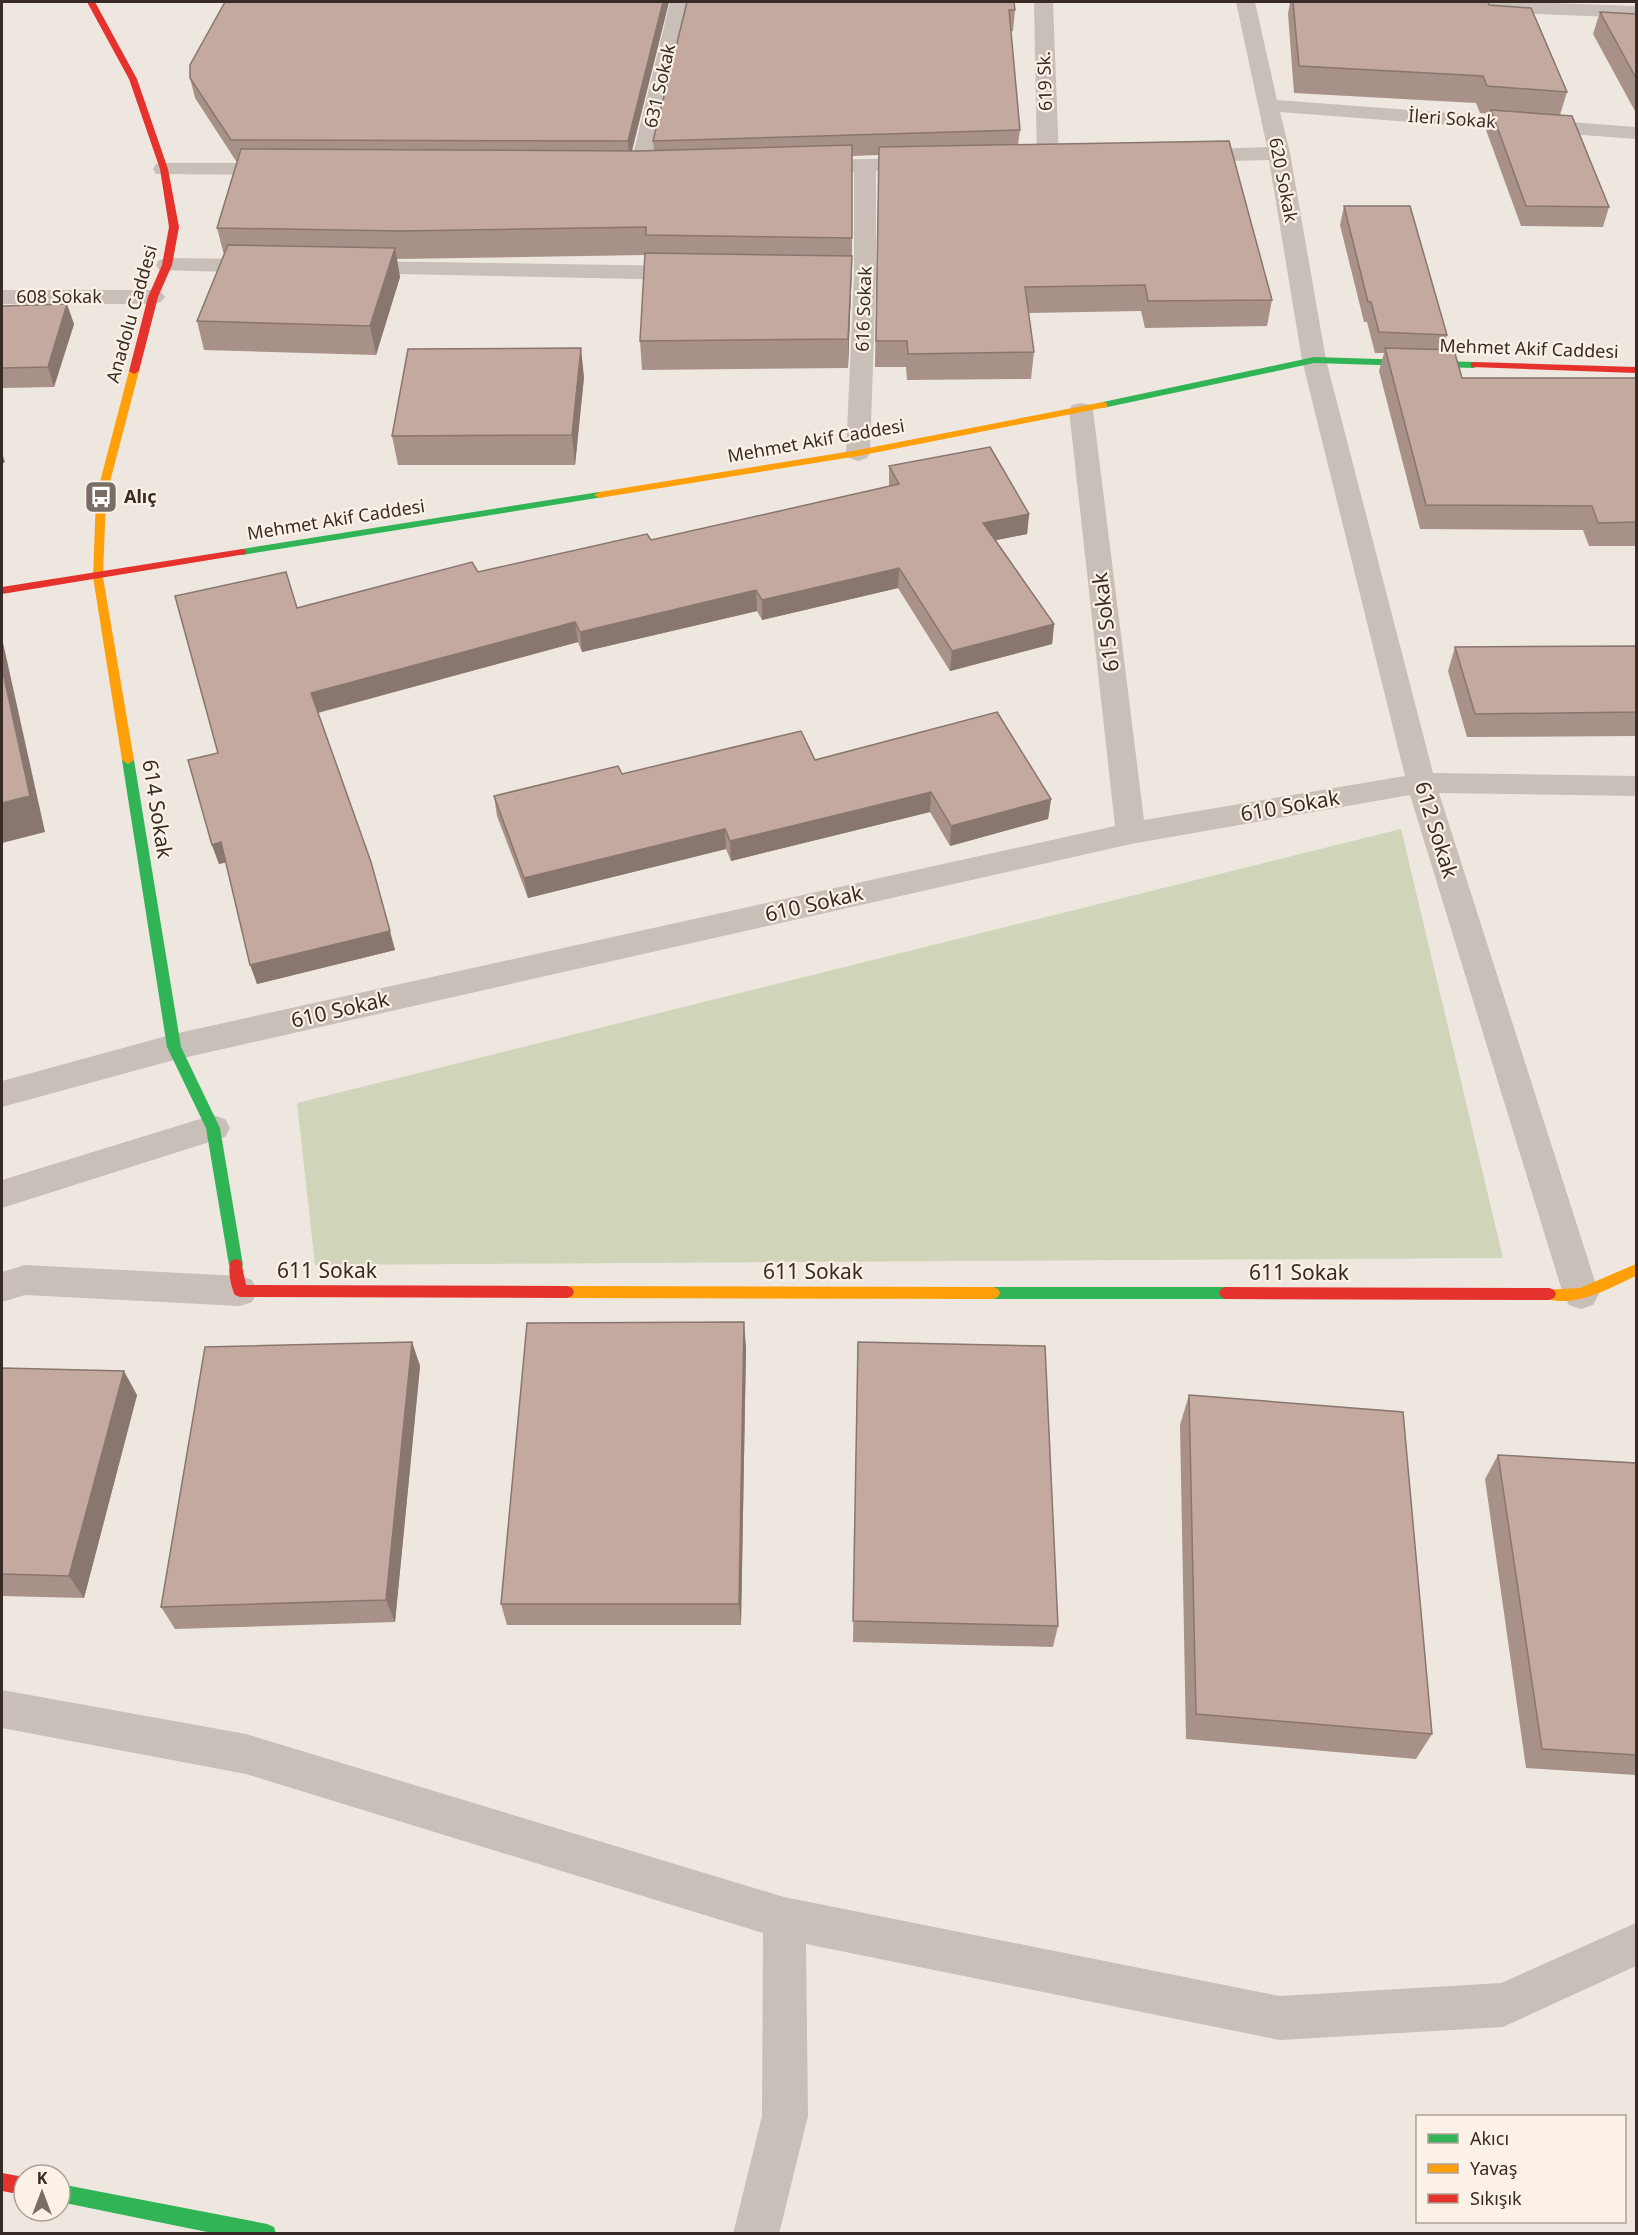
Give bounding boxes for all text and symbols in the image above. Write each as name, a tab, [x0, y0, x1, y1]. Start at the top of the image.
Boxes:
street label: 631 Sokak	[638, 41, 680, 130]
street label: 619 Sk.	[1031, 51, 1057, 111]
street label: İleri Sokak	[1407, 103, 1497, 133]
street label: 620 Sokak	[1264, 135, 1304, 225]
street label: Anadolu Caddesi	[100, 242, 162, 385]
street label: 616 Sokak	[850, 265, 877, 352]
street label: 608 Sokak	[16, 284, 102, 308]
street label: Mehmet Akif Caddesi	[1439, 333, 1619, 363]
street label: Mehmet Akif Caddesi	[725, 413, 906, 467]
bus stop icon: Alıç	[83, 479, 119, 515]
place label: Alıç	[124, 484, 157, 508]
street label: Mehmet Akif Caddesi	[245, 493, 426, 545]
street label: 615 Sokak	[1085, 570, 1125, 673]
street label: 614 Sokak	[136, 757, 180, 861]
street label: 612 Sokak	[1409, 778, 1465, 882]
street label: 610 Sokak	[1238, 782, 1342, 827]
street label: 610 Sokak	[762, 878, 866, 928]
street label: 610 Sokak	[288, 984, 392, 1034]
street label: 611 Sokak	[277, 1256, 378, 1284]
street label: 611 Sokak	[763, 1257, 864, 1285]
street label: 611 Sokak	[1249, 1258, 1350, 1286]
legend	[1416, 2115, 1626, 2223]
text: Akıcı	[1470, 2126, 1509, 2150]
text: Yavaş	[1470, 2156, 1517, 2180]
north arrow	[12, 2163, 72, 2223]
text: K	[37, 2167, 48, 2189]
text: Sıkışık	[1470, 2186, 1522, 2210]

